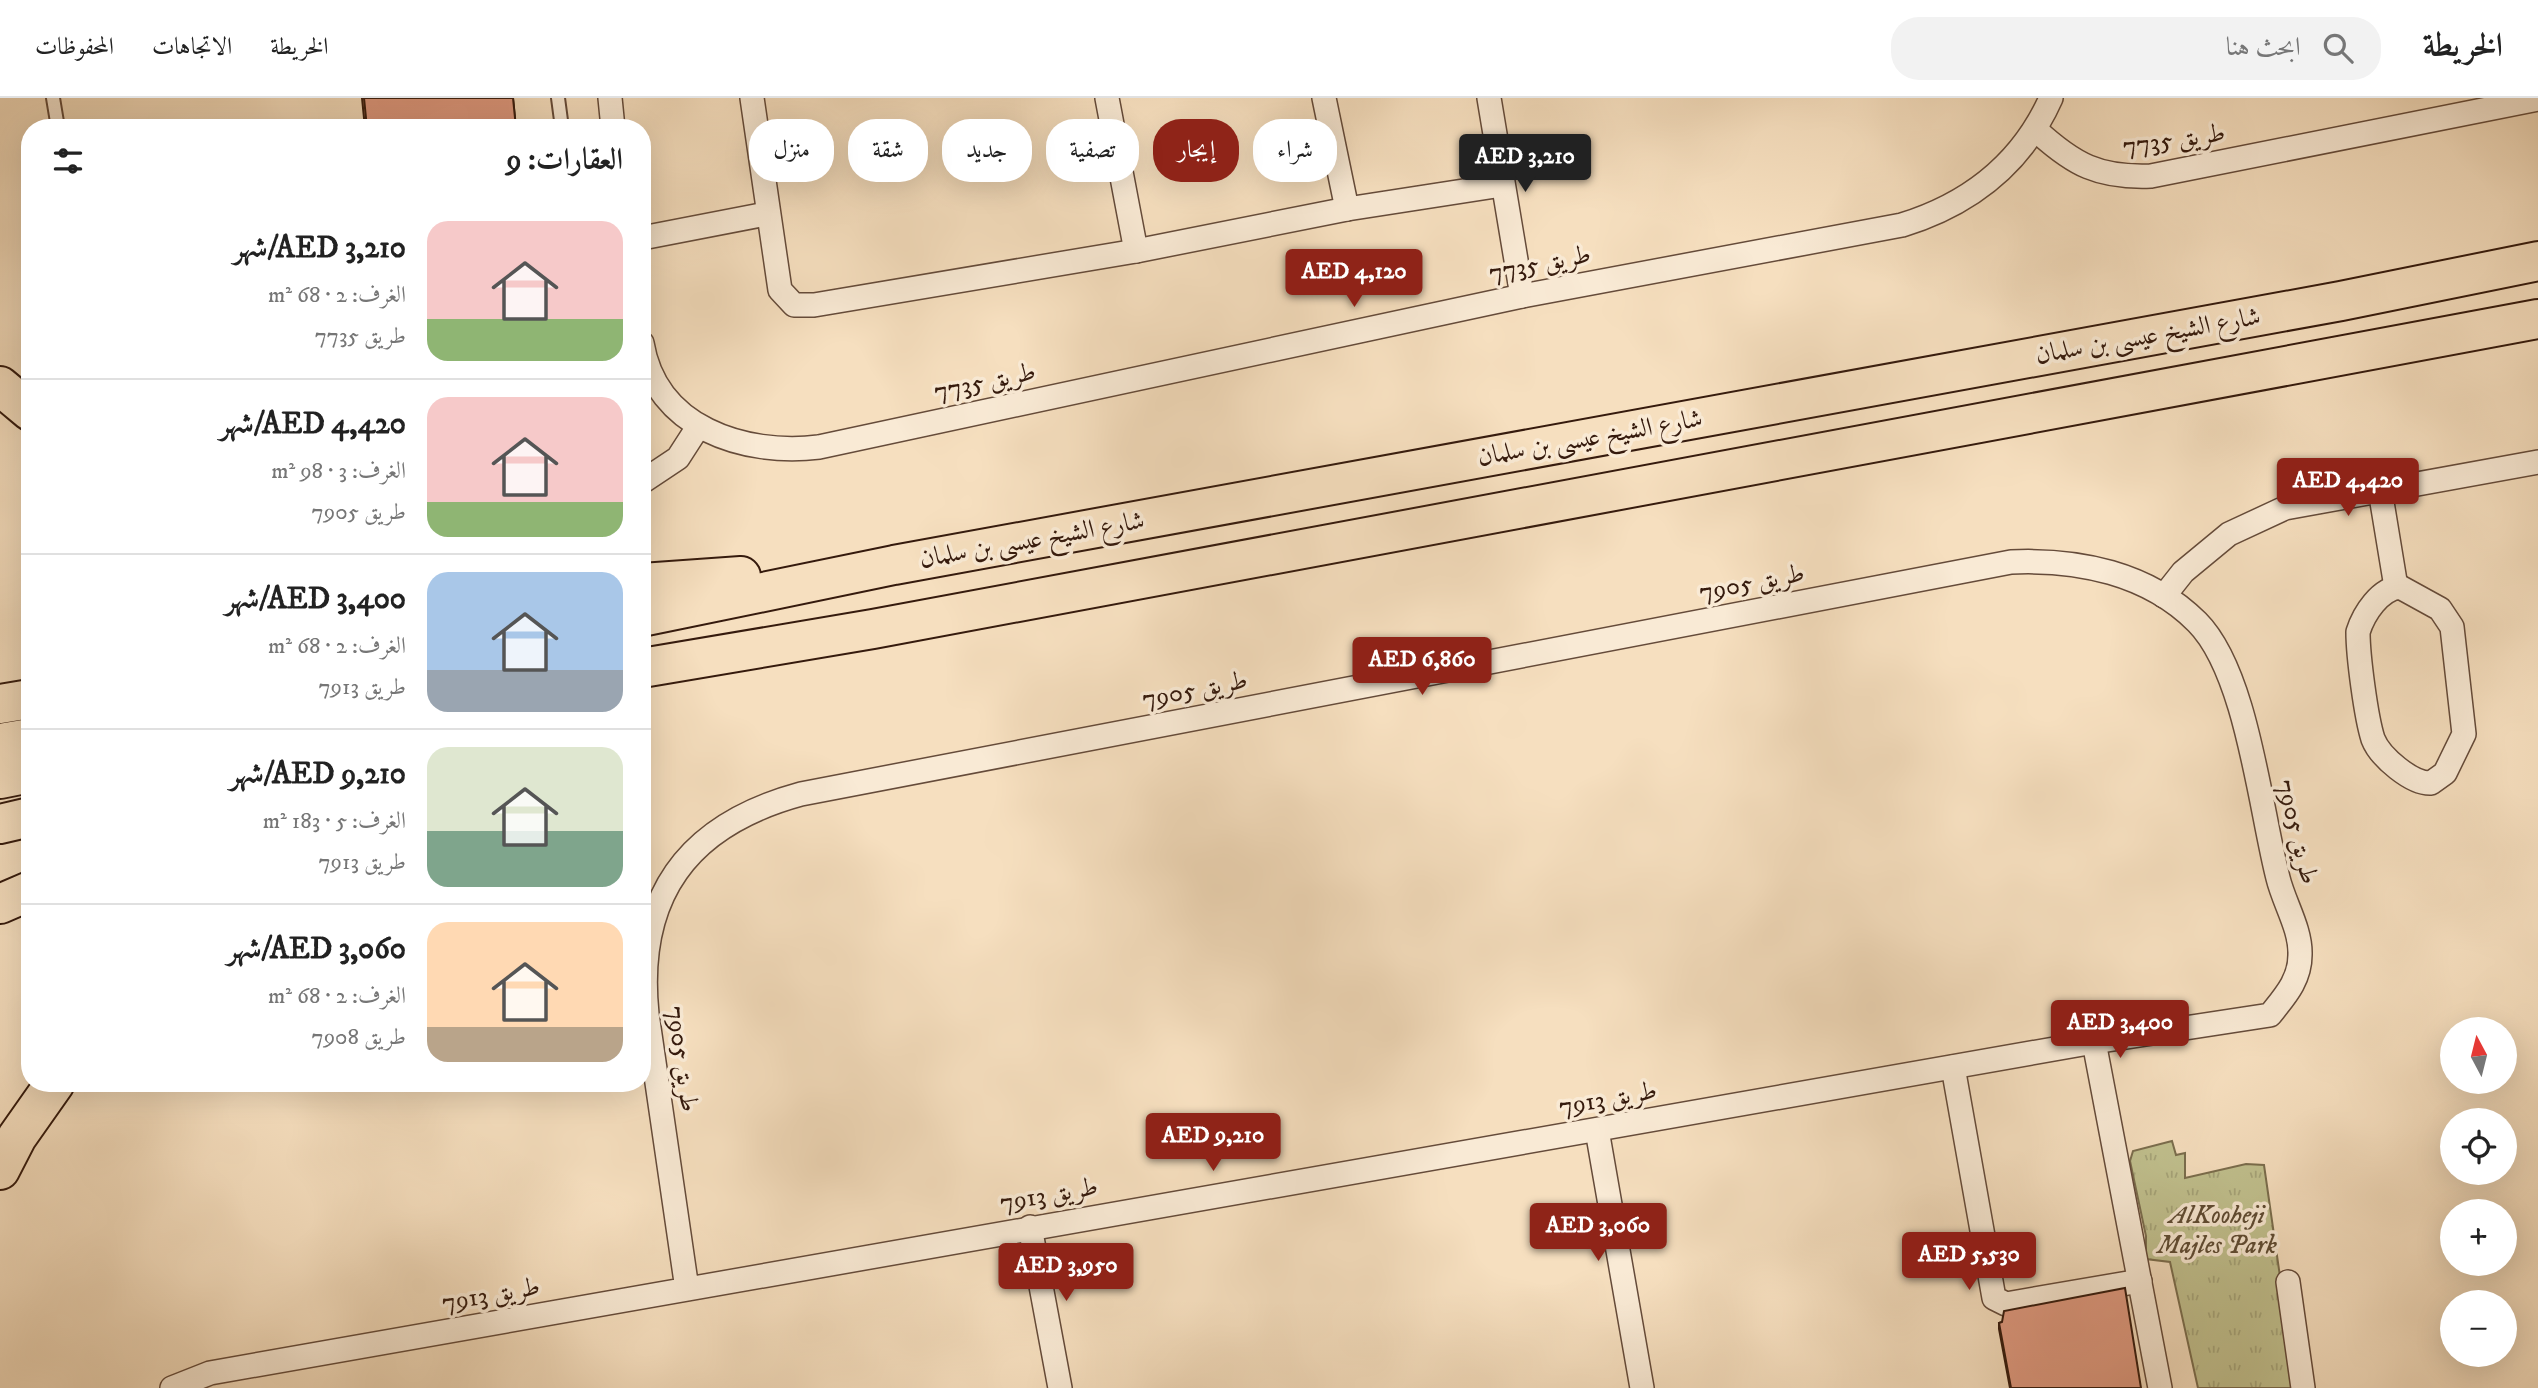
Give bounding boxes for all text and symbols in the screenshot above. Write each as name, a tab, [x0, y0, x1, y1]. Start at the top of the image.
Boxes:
search box	[1891, 17, 2381, 80]
text: الخريطة	[2423, 26, 2503, 67]
icon: search	[2319, 29, 2357, 67]
text: ابحث هنا	[2226, 31, 2301, 64]
text: المحفوظات	[35, 32, 114, 62]
text: الاتجاهات	[152, 32, 232, 62]
text: الخريطة	[270, 32, 329, 62]
street label: طريق 7735	[2121, 116, 2227, 164]
chip: منزل	[749, 119, 834, 182]
chip: شقة	[848, 119, 928, 182]
chip: جديد	[942, 119, 1032, 182]
chip: تصفية	[1046, 119, 1139, 182]
chip: إيجار	[1153, 119, 1239, 182]
chip: شراء	[1253, 119, 1337, 182]
pin: AED 3,210	[1445, 134, 1605, 194]
icon: filters	[49, 142, 87, 180]
text: العقارات: 9	[507, 142, 623, 179]
text: AED 3,210	[1475, 142, 1575, 171]
text: AED 3,210/شهر	[233, 230, 406, 267]
street label: طريق 7735	[1486, 238, 1594, 290]
icon: home	[483, 249, 567, 333]
pin: AED 4,120	[1274, 250, 1434, 309]
text: AED 4,120	[1301, 257, 1407, 286]
text: الغرف: 2 · 68 m²	[268, 281, 406, 310]
street label: شارع الشيخ عيسى بن سلمان	[2033, 300, 2264, 378]
text: طريق 7735	[315, 322, 406, 351]
street label: طريق 7735	[931, 355, 1039, 409]
street label: شارع الشيخ عيسى بن سلمان	[1475, 402, 1706, 480]
text: AED 4,420/شهر	[220, 406, 406, 443]
icon: home	[483, 425, 567, 509]
text: الغرف: 3 · 98 m²	[271, 457, 406, 486]
pin: AED 4,420	[2268, 458, 2428, 518]
text: AED 4,420	[2293, 466, 2403, 495]
text: طريق 7905	[312, 498, 406, 527]
street label: شارع الشيخ عيسى بن سلمان	[917, 504, 1148, 582]
street label: طريق 7905	[1696, 557, 1808, 609]
text: AED 3,400/شهر	[225, 581, 406, 618]
icon: home	[483, 600, 567, 684]
text: الغرف: 2 · 68 m²	[268, 632, 406, 661]
pin: AED 6,860	[1342, 638, 1502, 697]
text: AED 6,860	[1368, 645, 1476, 674]
street label: طريق 7905	[1139, 664, 1251, 716]
text: طريق 7913	[318, 673, 406, 702]
text: AED 9,210/شهر	[229, 756, 406, 793]
icon: home	[483, 775, 567, 859]
street label: طريق 7905	[2268, 776, 2326, 888]
text: الغرف: 5 · 183 m²	[263, 807, 406, 836]
text: طريق 7913	[318, 848, 406, 877]
text: AED 3,060/شهر	[227, 931, 406, 968]
icon: home	[483, 950, 567, 1034]
text: الغرف: 2 · 68 m²	[268, 982, 406, 1011]
pin: AED 3,400	[2040, 1000, 2200, 1060]
street label: طريق 7905	[658, 1004, 706, 1114]
text: AED 3,400	[2067, 1008, 2173, 1037]
north arrow	[2440, 1017, 2516, 1094]
map controls	[2440, 1017, 2517, 1367]
text: طريق 7908	[312, 1023, 406, 1052]
street label: طريق 7913	[1556, 1074, 1660, 1124]
button: locate	[2440, 1108, 2517, 1185]
pin: AED 9,210	[1133, 1114, 1293, 1173]
text: AED 9,210	[1162, 1121, 1264, 1150]
street label: طريق 7913	[997, 1170, 1101, 1220]
park label: AlKooheji Majles Park	[2155, 1199, 2277, 1262]
button: +	[2440, 1199, 2517, 1276]
pin: AED 3,060	[1518, 1204, 1678, 1263]
text: AED 3,060	[1546, 1211, 1650, 1240]
pin: AED 5,530	[1889, 1232, 2049, 1292]
text: AED 5,530	[1918, 1240, 2020, 1269]
pin: AED 3,950	[986, 1244, 1146, 1303]
text: AED 3,950	[1014, 1251, 1118, 1280]
street label: طريق 7913	[439, 1270, 543, 1320]
button: −	[2440, 1290, 2517, 1367]

